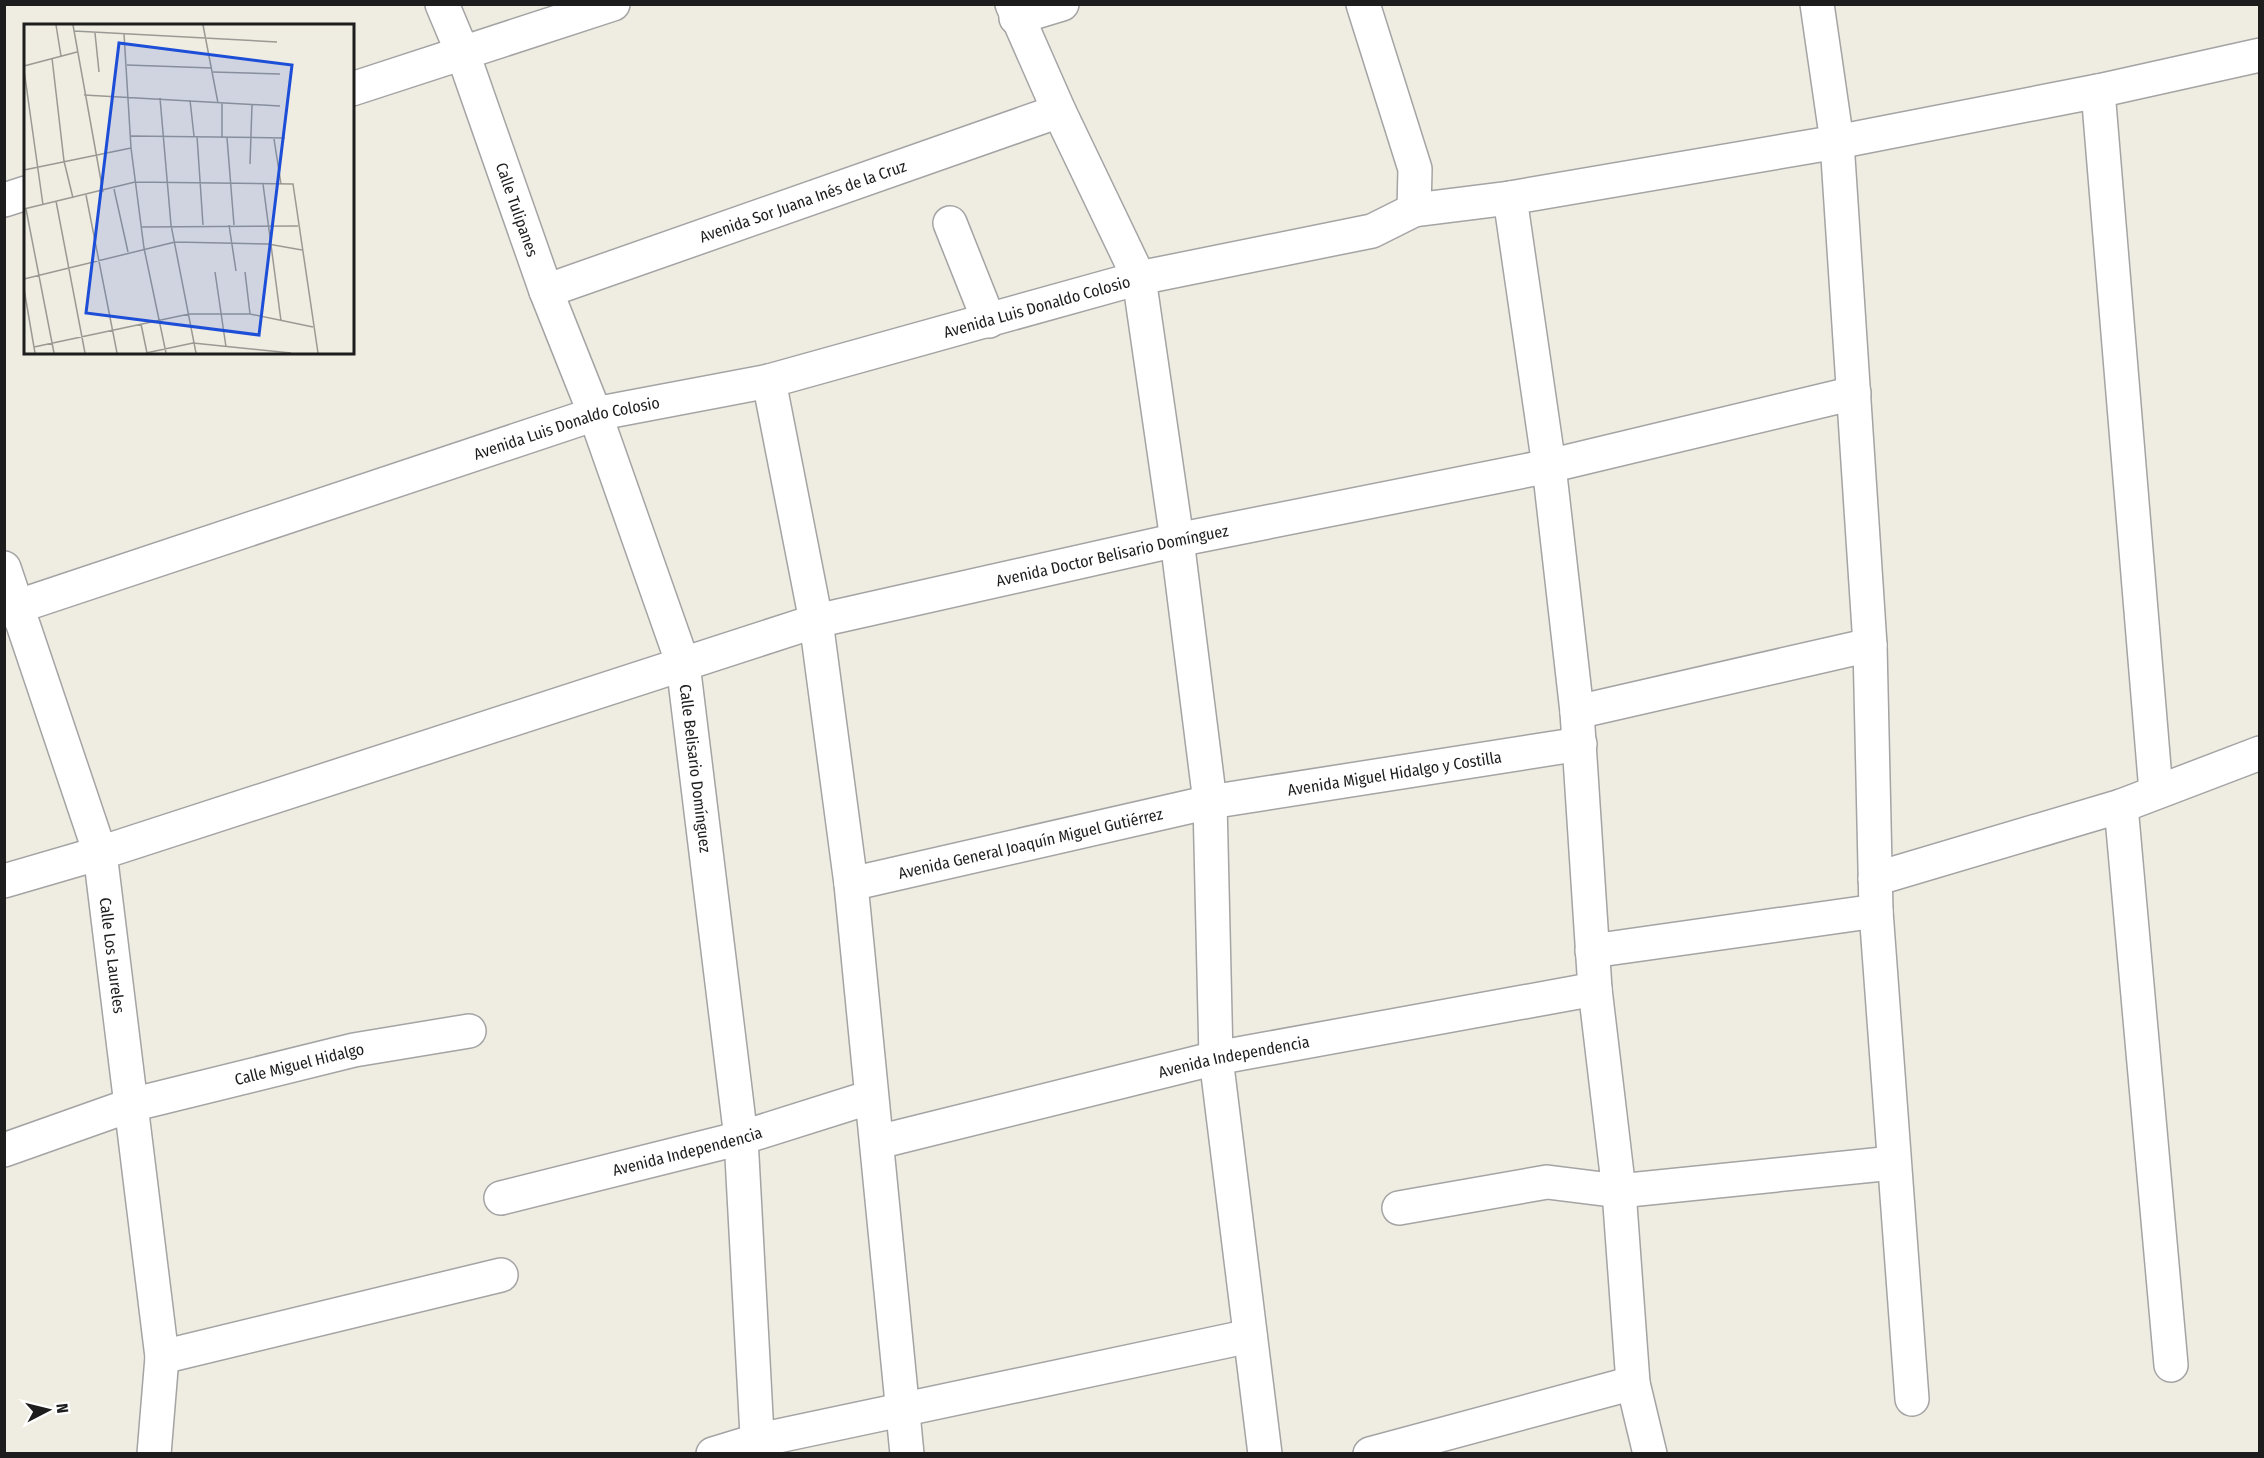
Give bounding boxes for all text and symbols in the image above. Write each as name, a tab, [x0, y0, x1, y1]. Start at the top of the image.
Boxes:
inset map	[24, 24, 354, 354]
street label: Avenida Sor Juana Inés de la Cruz	[697, 156, 909, 246]
street label: Calle Tulipanes	[492, 160, 542, 259]
street label: Avenida Luis Donaldo Colosio	[941, 272, 1132, 342]
street label: Avenida Luis Donaldo Colosio	[471, 393, 661, 464]
street label: Avenida Doctor Belisario Domínguez	[994, 521, 1230, 590]
street label: Calle Belisario Domínguez	[676, 683, 715, 854]
street label: Avenida Miguel Hidalgo y Costilla	[1286, 747, 1503, 800]
street label: Avenida General Joaquín Miguel Gutiérrez	[896, 804, 1165, 883]
street label: Calle Los Laureles	[96, 897, 129, 1015]
street label: Avenida Independencia	[1156, 1032, 1311, 1082]
street label: Calle Miguel Hidalgo	[233, 1039, 365, 1089]
street label: Avenida Independencia	[611, 1123, 765, 1180]
north arrow	[18, 1380, 78, 1440]
text: N	[52, 1402, 72, 1414]

